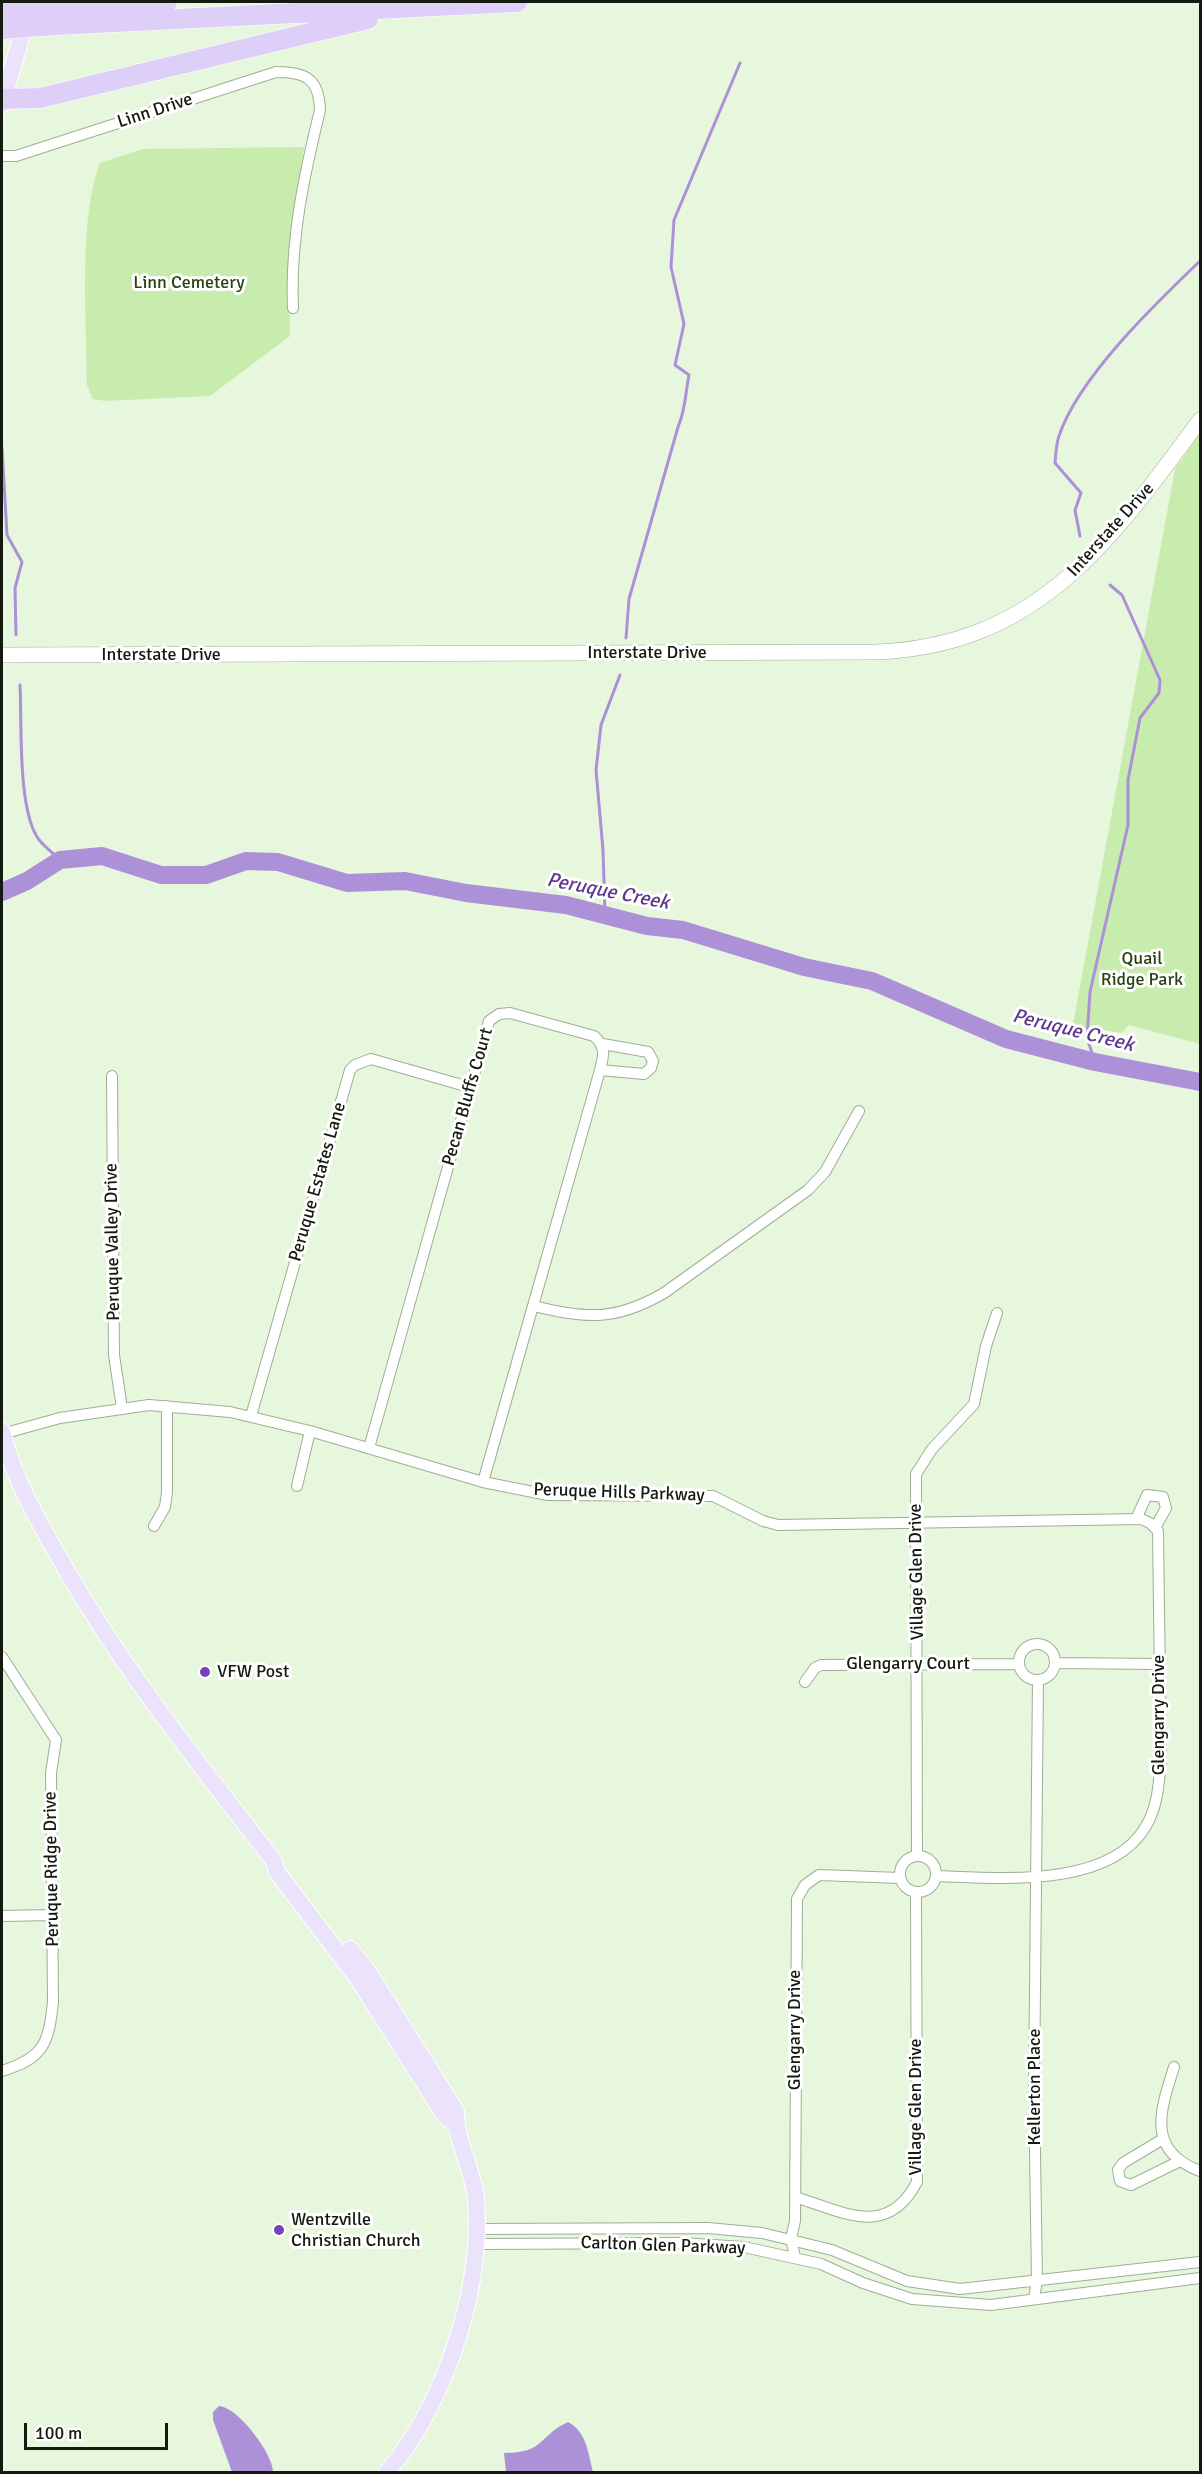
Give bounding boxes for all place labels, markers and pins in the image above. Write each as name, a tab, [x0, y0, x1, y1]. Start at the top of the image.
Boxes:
place label: VFW Post	[217, 1661, 289, 1683]
marker: VFW Post	[198, 1665, 212, 1679]
place label: Wentzville Christian Church	[291, 2209, 421, 2252]
marker: Wentzville Christian Church	[272, 2223, 286, 2237]

